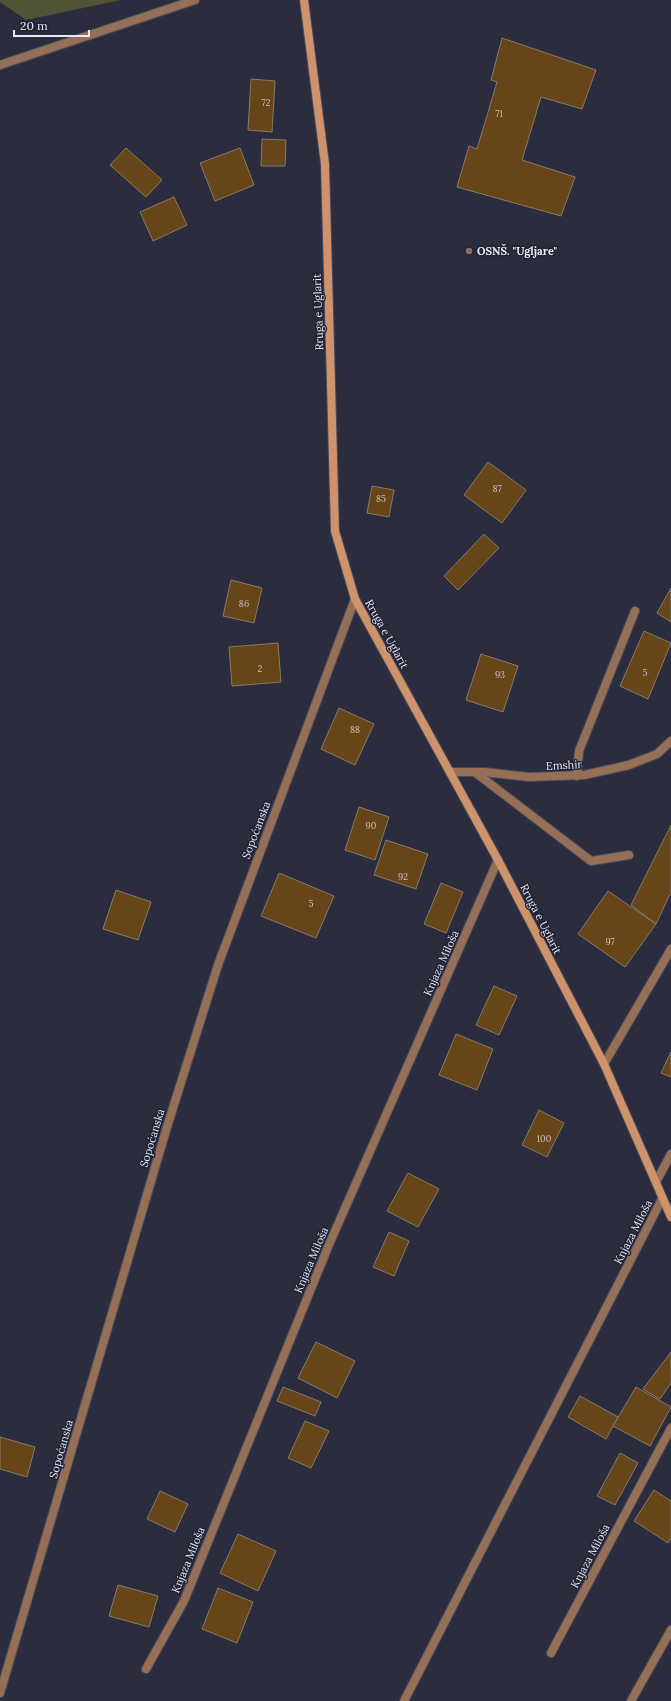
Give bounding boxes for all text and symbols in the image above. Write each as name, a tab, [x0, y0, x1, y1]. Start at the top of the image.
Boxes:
scale bar	[14, 12, 89, 38]
text: 20 m	[20, 18, 48, 33]
house number: 72	[262, 97, 271, 108]
house number: 71	[495, 108, 503, 119]
place label: OSNŠ. "Ugljare"	[477, 243, 558, 258]
marker: OSNŠ. "Ugljare"	[464, 246, 474, 256]
street label: Rruga e Uglarit	[310, 273, 326, 351]
house number: 87	[492, 483, 502, 494]
house number: 85	[376, 493, 386, 504]
street label: Rruga e Uglarit	[362, 597, 412, 672]
house number: 86	[239, 598, 249, 609]
house number: 2	[258, 663, 263, 674]
house number: 5	[643, 667, 648, 678]
house number: 93	[495, 669, 505, 680]
house number: 88	[350, 724, 360, 735]
street label: Emshir	[546, 757, 583, 773]
street label: Sopoćanska	[239, 799, 273, 861]
house number: 90	[366, 820, 377, 831]
house number: 92	[398, 871, 408, 882]
street label: Rruga e Uglarit	[517, 882, 565, 957]
house number: 5	[309, 898, 314, 909]
street label: Knjaza Miloša	[420, 928, 462, 998]
house number: 97	[605, 936, 615, 947]
street label: Sopoćanska	[136, 1107, 168, 1169]
house number: 100	[537, 1133, 552, 1144]
street label: Knjaza Miloša	[611, 1197, 655, 1266]
street label: Knjaza Miloša	[291, 1225, 331, 1295]
street label: Sopoćanska	[46, 1418, 76, 1480]
street label: Knjaza Miloša	[567, 1521, 613, 1590]
street label: Knjaza Miloša	[168, 1525, 208, 1595]

